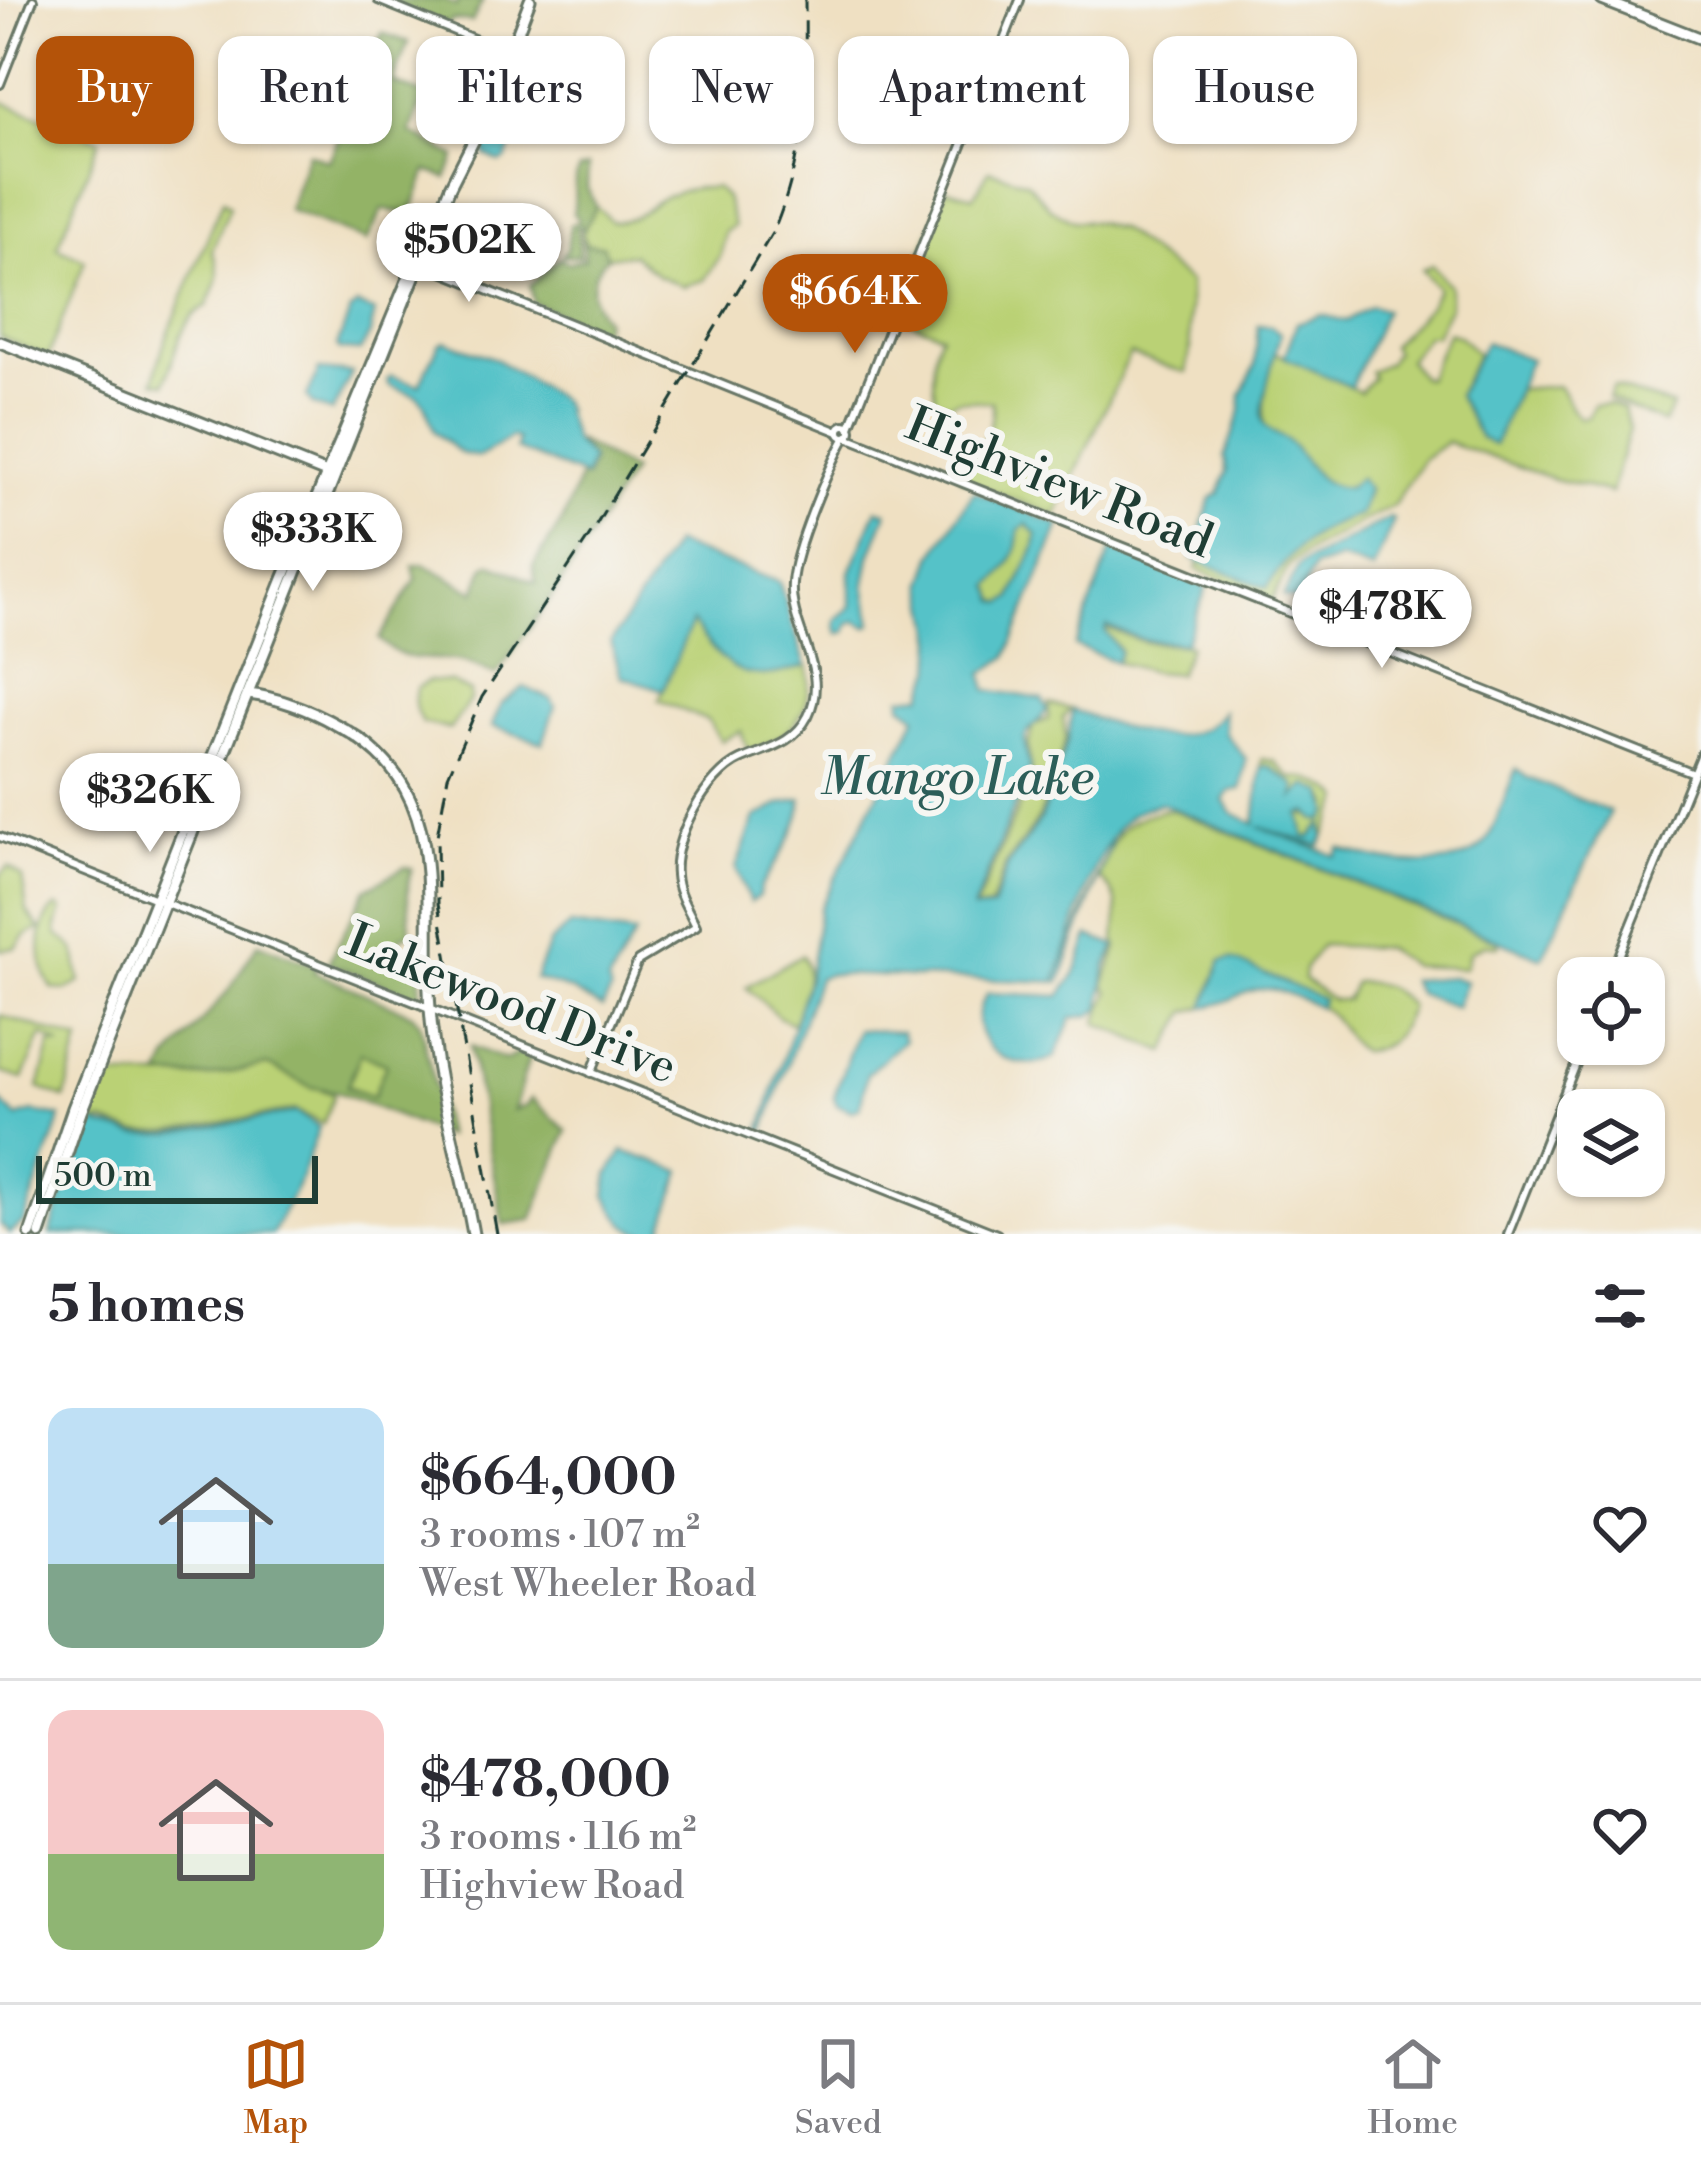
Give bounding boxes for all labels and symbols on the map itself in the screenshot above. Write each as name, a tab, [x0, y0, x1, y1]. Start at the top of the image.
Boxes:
pin: $502K	[385, 203, 553, 305]
pin: $664K	[771, 254, 939, 356]
street label: Highview Road	[897, 395, 1221, 573]
pin: $333K	[229, 492, 397, 594]
pin: $478K	[1298, 569, 1466, 671]
water label: Mango Lake	[820, 747, 1094, 811]
pin: $326K	[66, 753, 234, 855]
street label: Lakewood Drive	[337, 911, 685, 1099]
scale bar	[36, 1150, 318, 1203]

